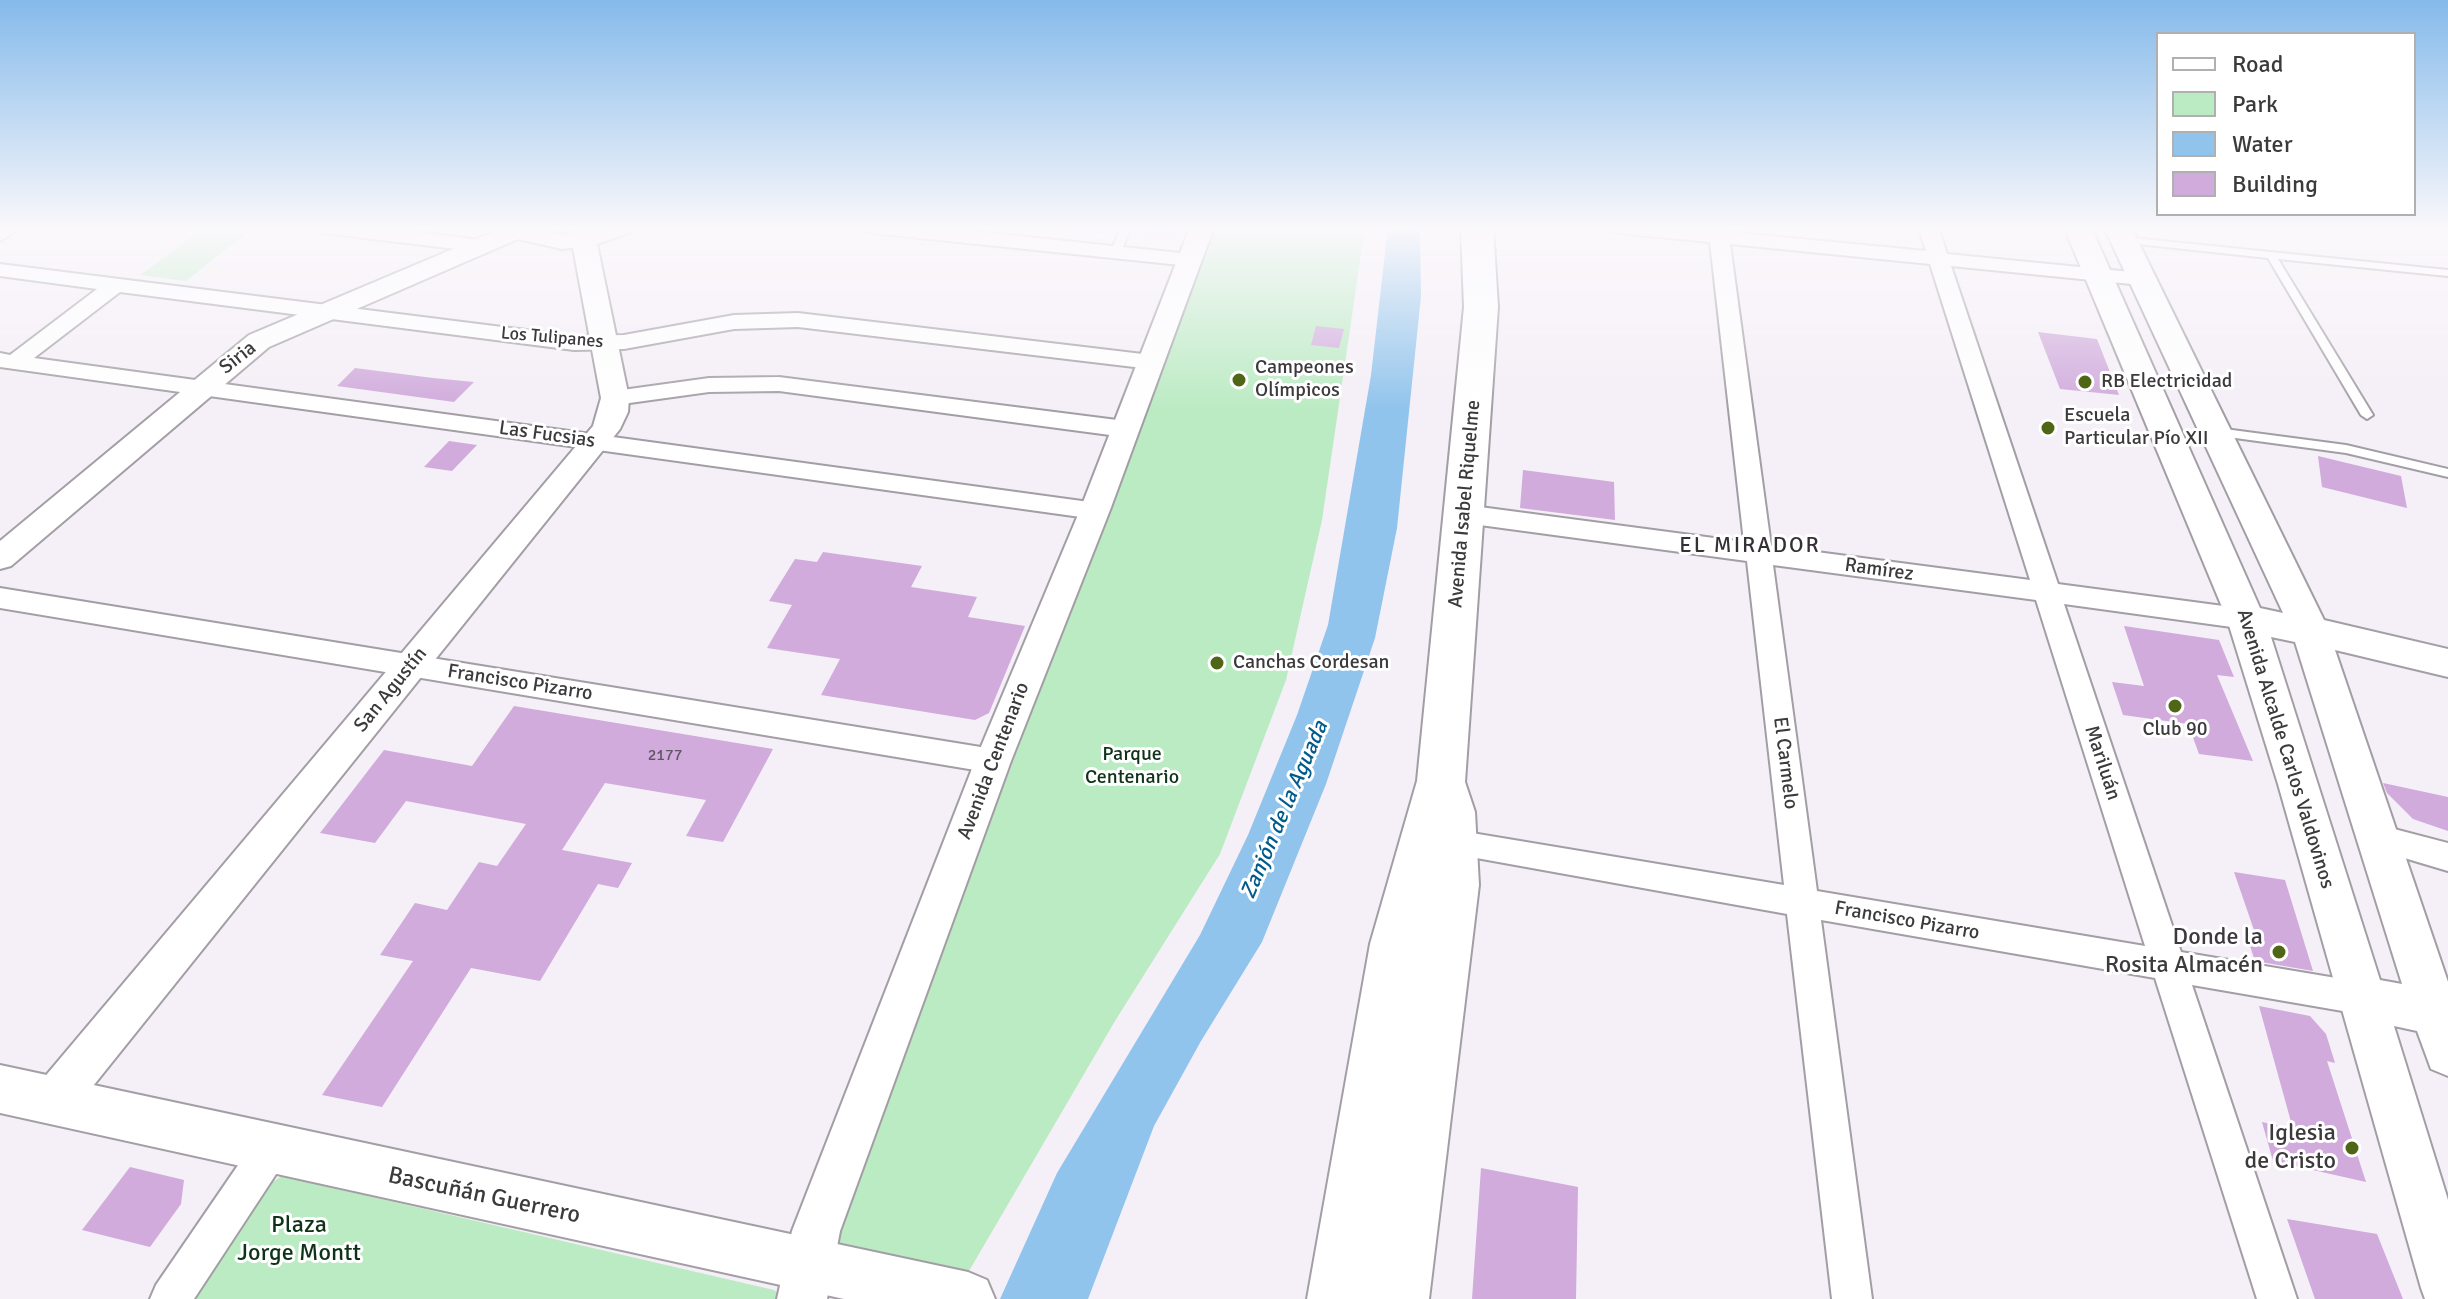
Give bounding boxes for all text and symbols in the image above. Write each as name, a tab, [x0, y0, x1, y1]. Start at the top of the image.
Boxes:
legend	[2156, 32, 2416, 216]
text: Road	[2232, 49, 2283, 79]
text: Park	[2232, 89, 2278, 119]
text: Water	[2232, 129, 2292, 159]
text: Building	[2232, 169, 2318, 199]
street label: Los Tulipanes	[500, 323, 604, 353]
street label: Siria	[215, 336, 261, 380]
place label: Campeones Olímpicos	[1255, 356, 1354, 403]
place label: RB Electricidad	[2101, 370, 2232, 394]
marker: Campeones Olímpicos	[1230, 371, 1248, 389]
marker: RB Electricidad	[2076, 373, 2094, 391]
street label: Avenida Isabel Riquelme	[1444, 399, 1486, 609]
place label: Escuela Particular Pío XII	[2064, 404, 2209, 451]
street label: Las Fucsias	[497, 416, 597, 454]
marker: Escuela Particular Pío XII	[2039, 419, 2057, 437]
district label: EL MIRADOR	[1679, 533, 1821, 559]
street label: Ramírez	[1843, 553, 1915, 587]
street label: Avenida Alcalde Carlos Valdovinos	[2231, 607, 2339, 891]
street label: San Agustín	[349, 643, 433, 737]
place label: Canchas Cordesan	[1233, 651, 1390, 675]
marker: Canchas Cordesan	[1208, 654, 1226, 672]
street label: Francisco Pizarro	[446, 660, 594, 706]
street label: Avenida Centenario	[953, 679, 1035, 843]
marker: Club 90	[2166, 697, 2184, 715]
street label: El Carmelo	[1767, 715, 1803, 811]
water label: Zanjón de la Aguada	[1236, 717, 1334, 903]
place label: Club 90	[2142, 718, 2208, 742]
street label: Mariluán	[2079, 723, 2125, 803]
park label: Parque Centenario	[1085, 743, 1179, 790]
house number: 2177	[648, 746, 682, 766]
street label: Francisco Pizarro	[1833, 896, 1981, 946]
place label: Donde la Rosita Almacén	[2105, 924, 2263, 980]
marker: Donde la Rosita Almacén	[2270, 943, 2288, 961]
place label: Iglesia de Cristo	[2245, 1120, 2336, 1176]
marker: Iglesia de Cristo	[2343, 1139, 2361, 1157]
street label: Bascuñán Guerrero	[385, 1162, 583, 1230]
park label: Plaza Jorge Montt	[237, 1212, 361, 1268]

